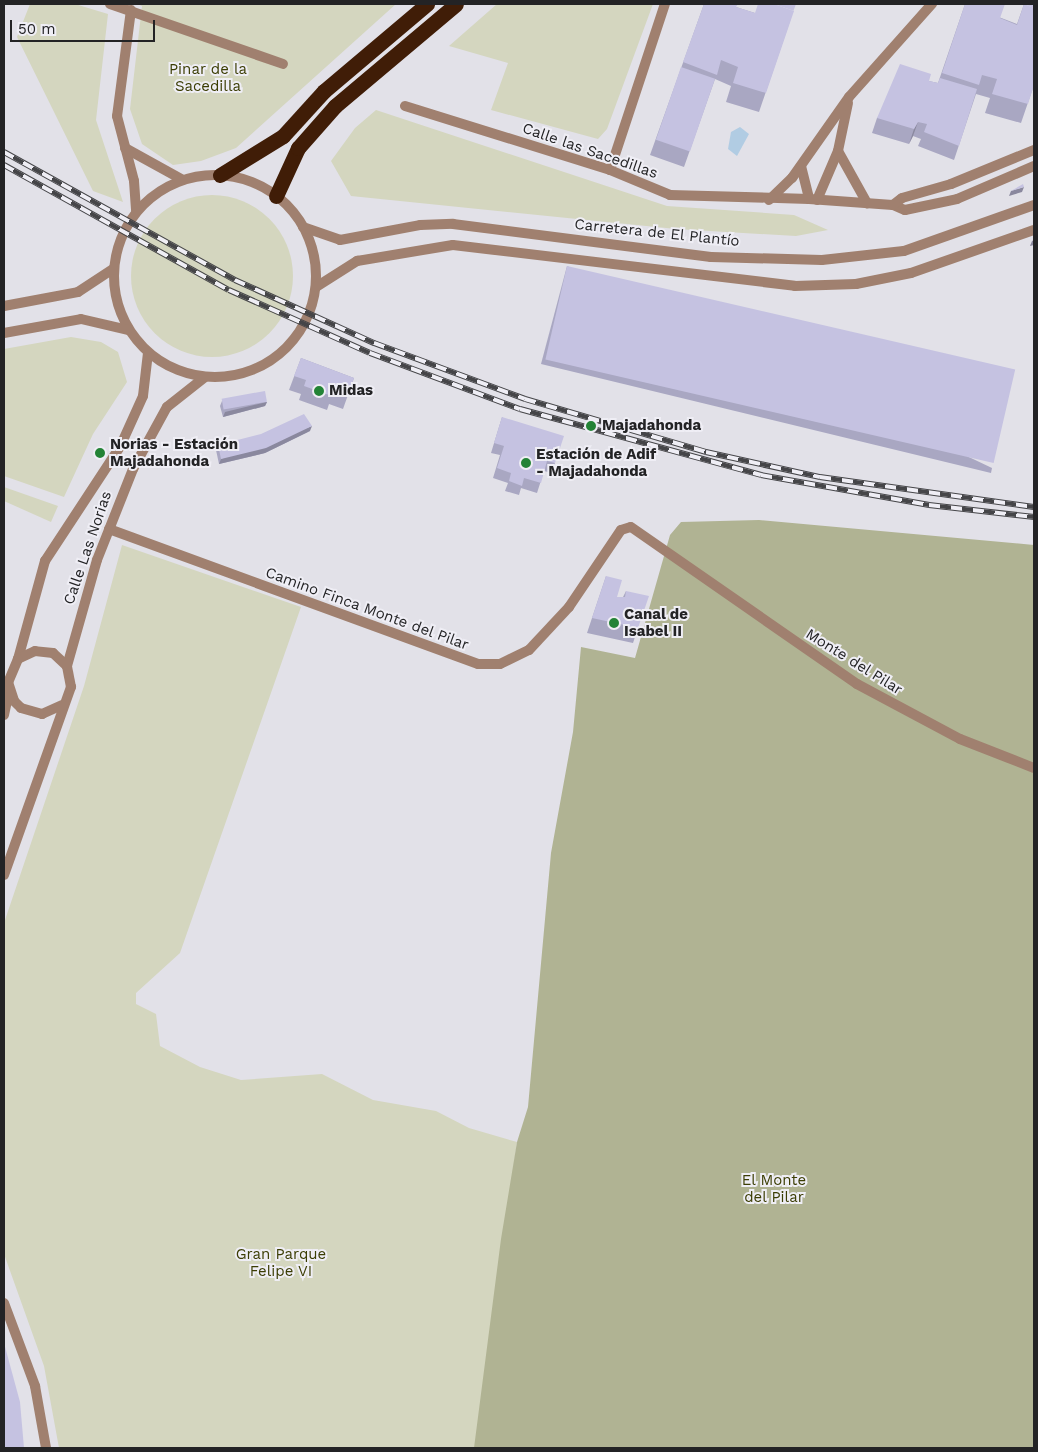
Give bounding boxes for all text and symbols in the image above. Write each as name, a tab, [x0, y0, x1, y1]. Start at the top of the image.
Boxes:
scale bar	[12, 10, 158, 42]
text: 50 m	[18, 20, 55, 38]
park label: Pinar de la Sacedilla	[169, 60, 247, 95]
street label: Calle las Sacedillas	[520, 119, 660, 183]
street label: Carretera de El Plantío	[573, 215, 741, 251]
place label: Midas	[329, 382, 373, 400]
marker: Midas	[313, 385, 325, 397]
place label: Majadahonda	[602, 417, 701, 435]
marker: Majadahonda	[584, 419, 598, 433]
place label: Norias - Estación Majadahonda	[110, 435, 238, 470]
place label: Estación de Adif - Majadahonda	[536, 445, 657, 480]
marker: Norias - Estación Majadahonda	[94, 447, 106, 459]
marker: Estación de Adif - Majadahonda	[520, 457, 532, 469]
street label: Calle Las Norias	[60, 489, 116, 607]
street label: Camino Finca Monte del Pilar	[262, 564, 472, 654]
place label: Canal de Isabel II	[624, 605, 688, 640]
marker: Canal de Isabel II	[608, 617, 620, 629]
street label: Monte del Pilar	[802, 625, 906, 699]
park label: El Monte del Pilar	[741, 1171, 807, 1206]
park label: Gran Parque Felipe VI	[236, 1245, 326, 1280]

